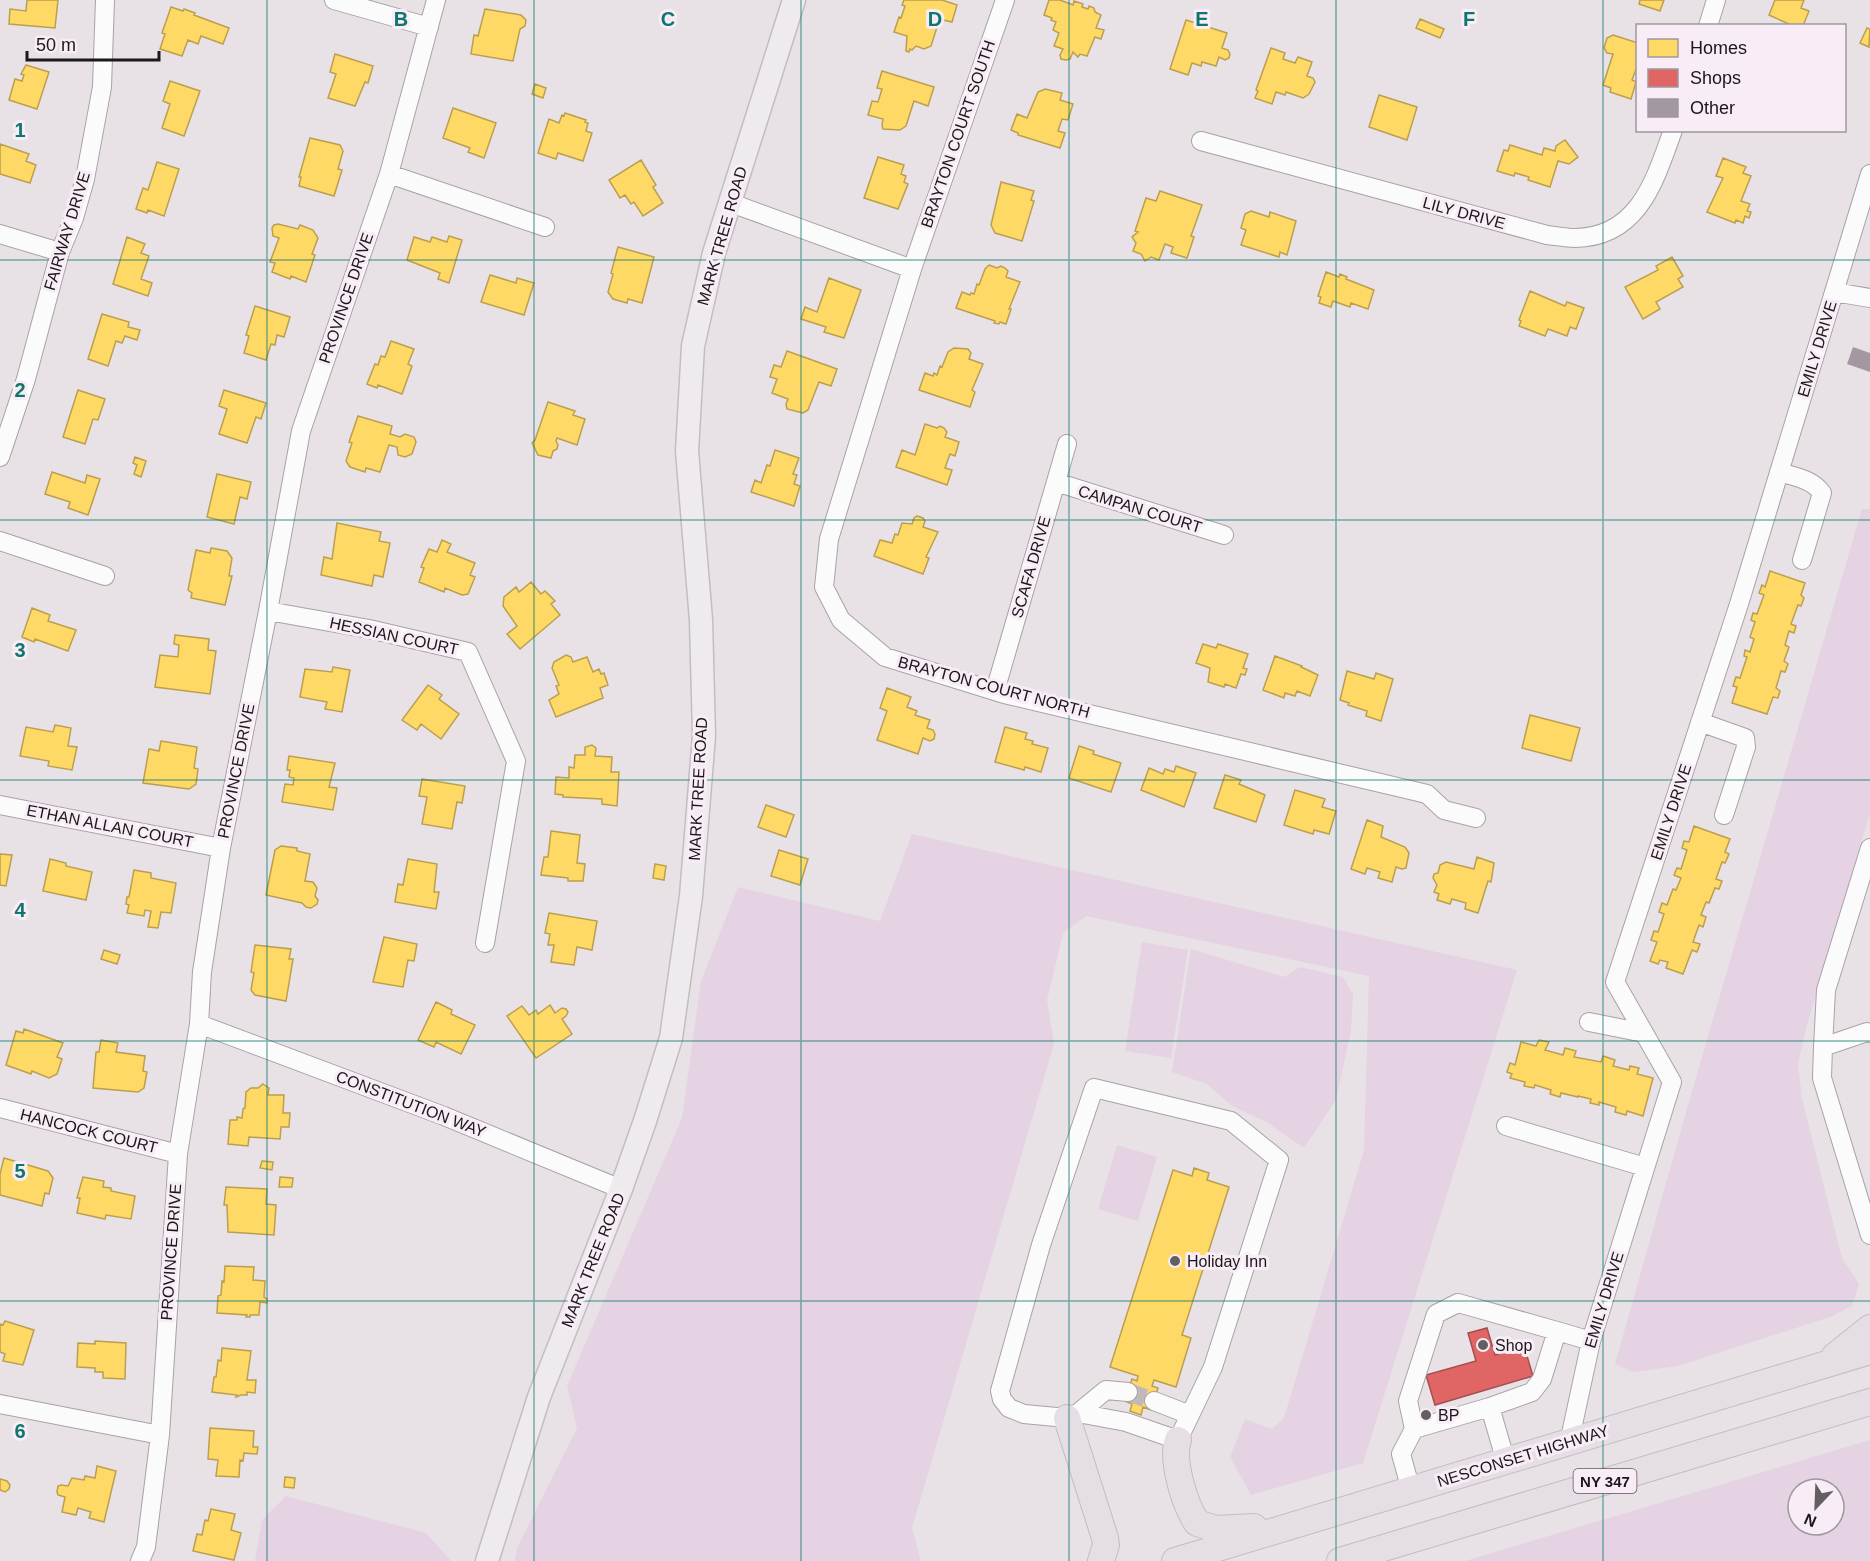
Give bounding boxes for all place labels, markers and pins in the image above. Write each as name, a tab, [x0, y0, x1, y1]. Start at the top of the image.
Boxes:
place label: Holiday Inn	[1187, 1253, 1267, 1270]
marker: Holiday Inn	[1168, 1254, 1182, 1268]
place label: Shop	[1495, 1337, 1532, 1354]
marker: Shop	[1476, 1338, 1490, 1352]
place label: BP	[1438, 1407, 1459, 1424]
marker: BP	[1419, 1408, 1433, 1422]

